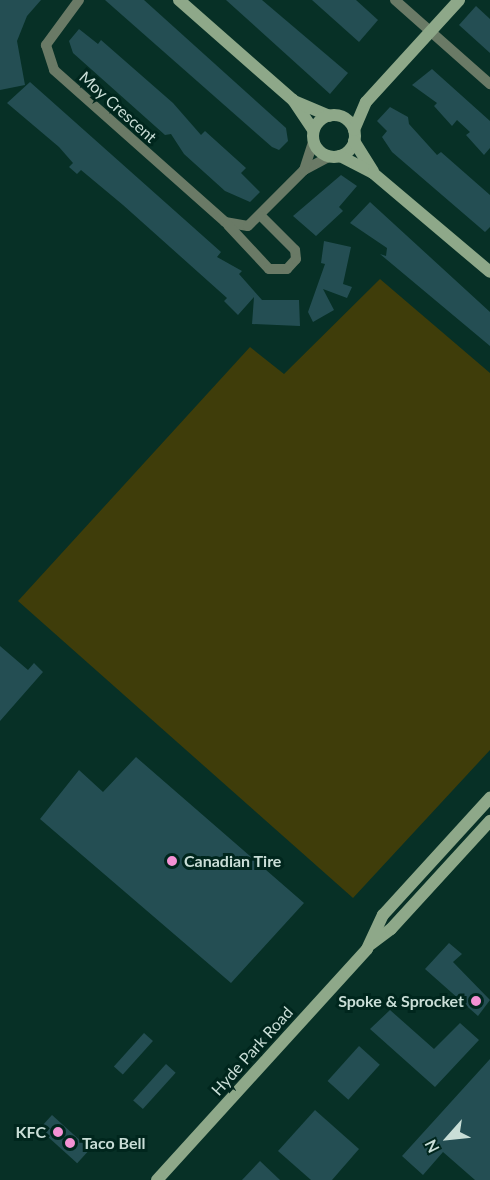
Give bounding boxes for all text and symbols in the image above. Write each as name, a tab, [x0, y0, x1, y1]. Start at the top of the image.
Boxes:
street label: Moy Crescent	[75, 67, 161, 147]
place label: Canadian Tire	[184, 851, 282, 871]
marker: Canadian Tire	[165, 854, 179, 868]
place label: Spoke & Sprocket	[338, 991, 464, 1011]
marker: Spoke & Sprocket	[469, 994, 483, 1008]
street label: Hyde Park Road	[207, 1003, 297, 1099]
north arrow	[418, 1108, 478, 1168]
place label: KFC	[15, 1122, 46, 1142]
marker: KFC	[51, 1125, 65, 1139]
place label: Taco Bell	[82, 1133, 146, 1153]
marker: Taco Bell	[63, 1136, 77, 1150]
text: N	[420, 1137, 443, 1156]

